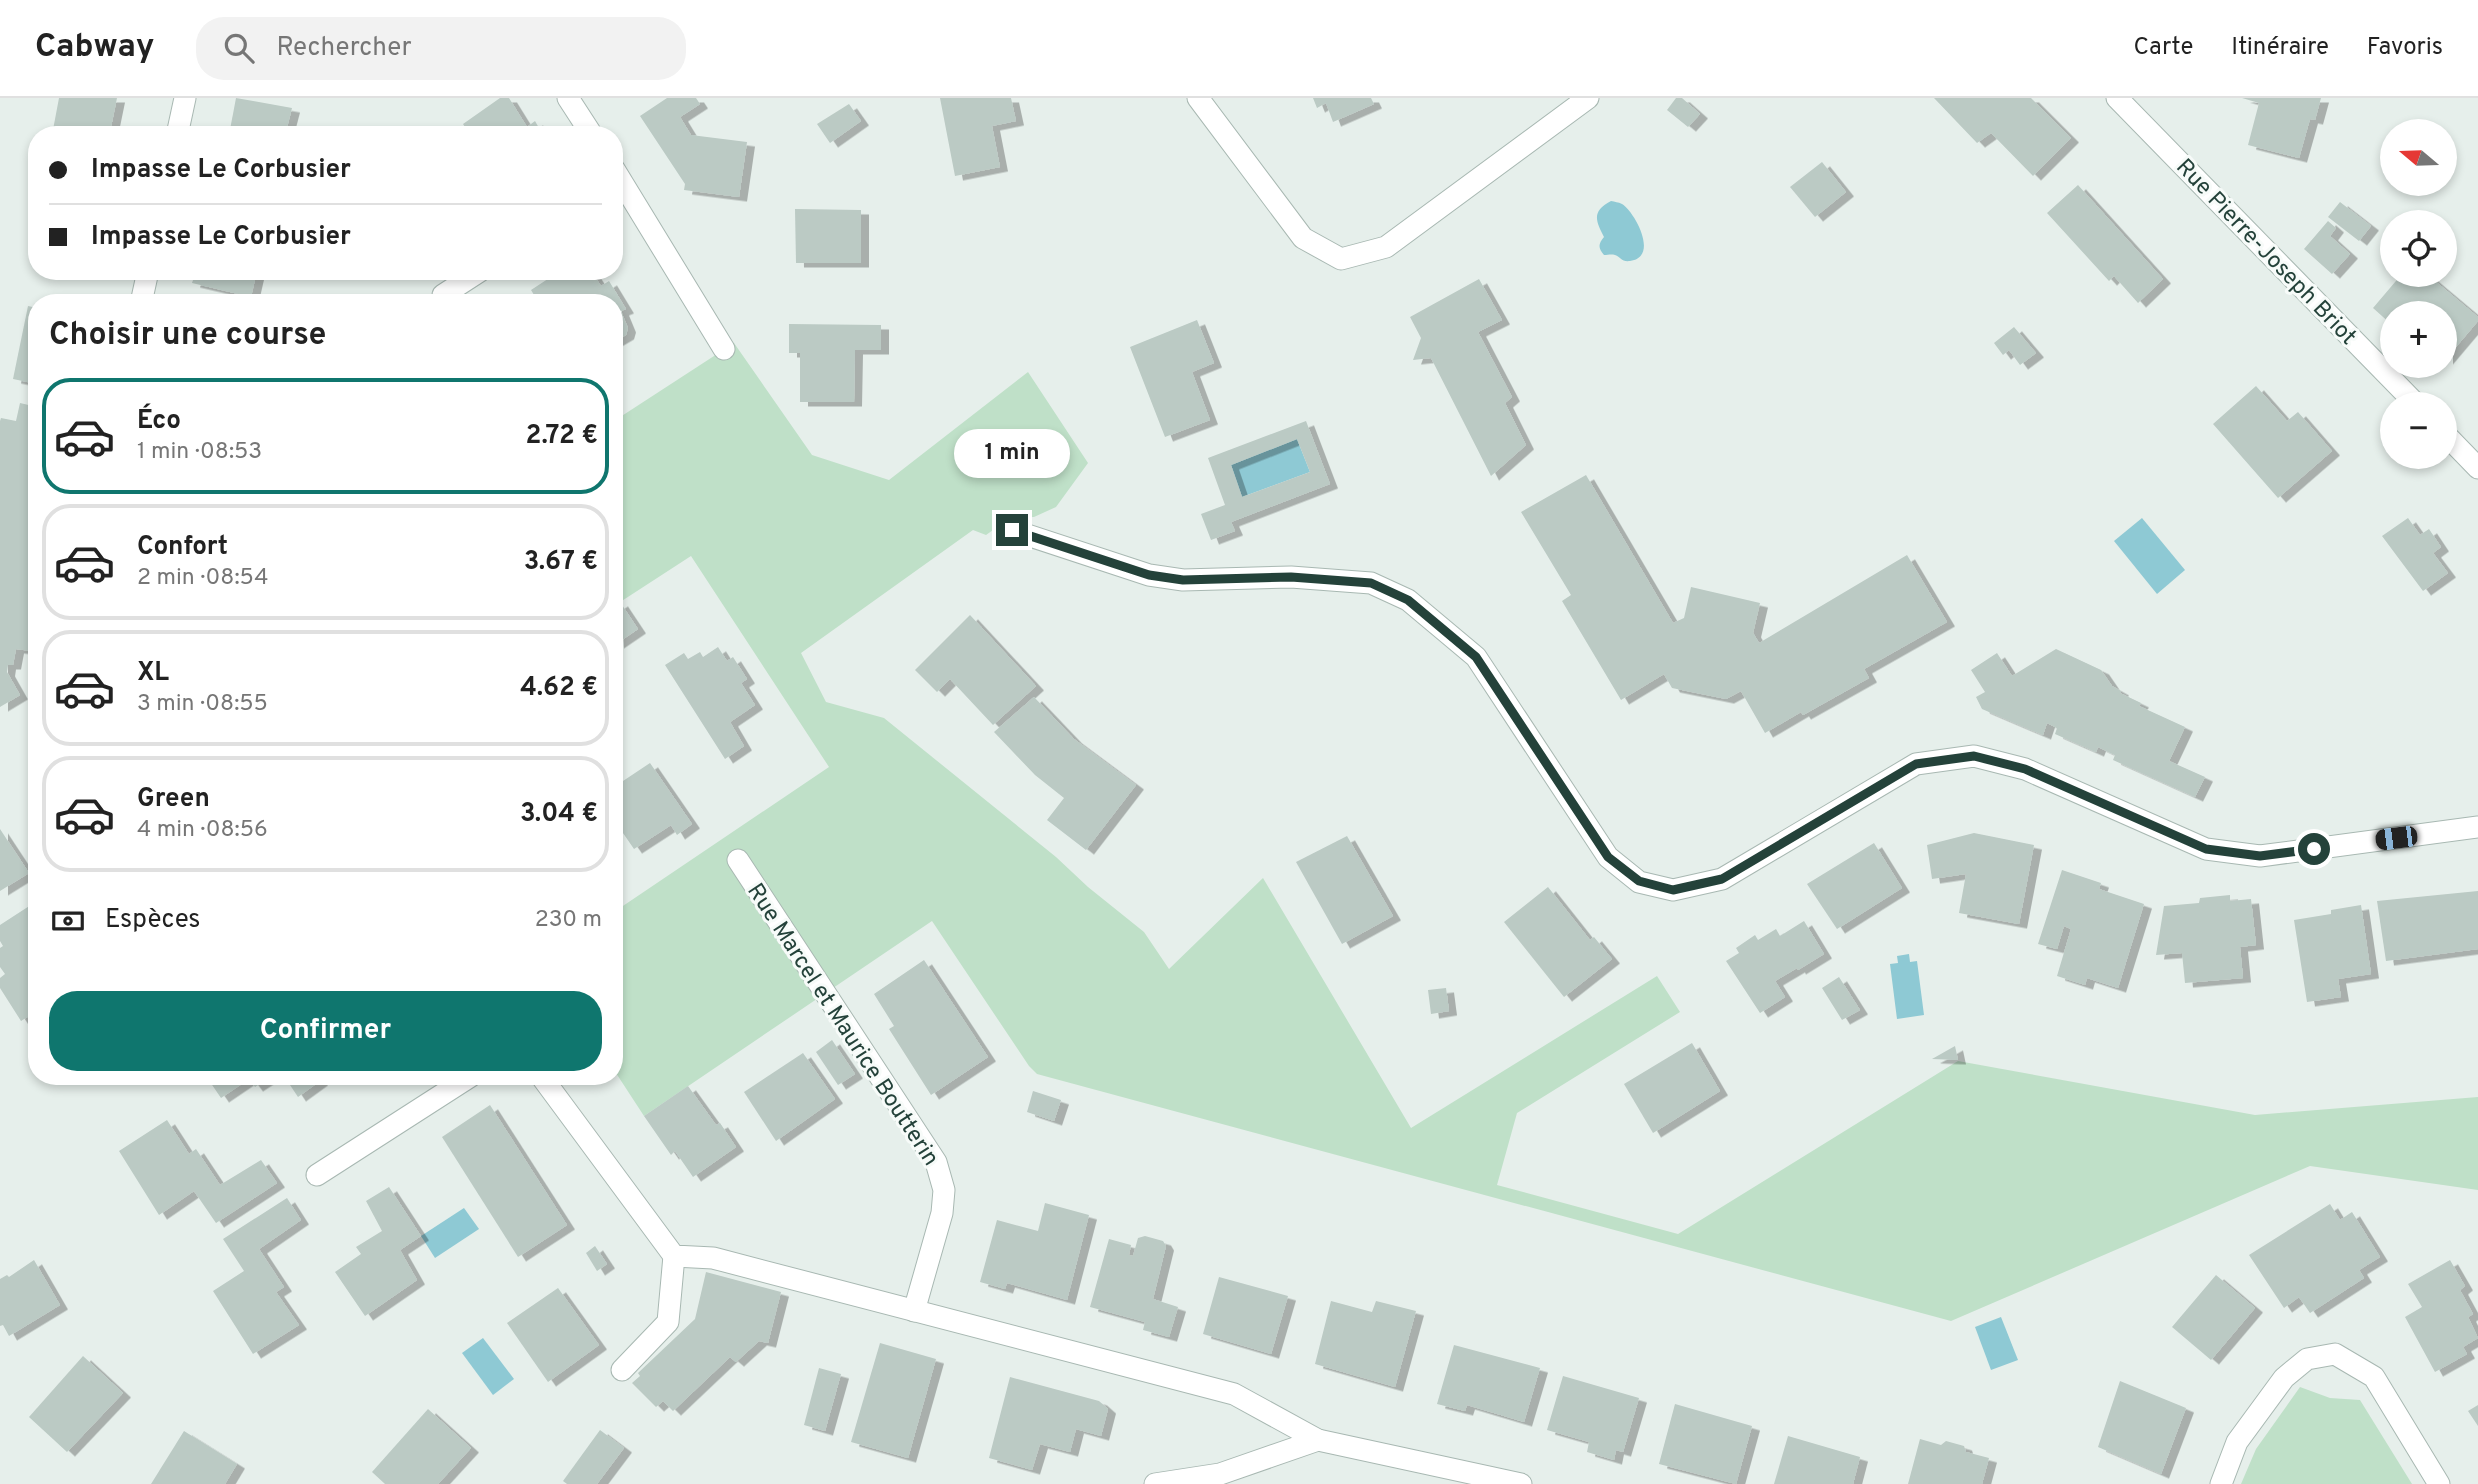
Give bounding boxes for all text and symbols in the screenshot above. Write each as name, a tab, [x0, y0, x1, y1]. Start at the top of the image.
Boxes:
search box	[196, 17, 686, 80]
text: Cabway	[35, 27, 154, 69]
icon: search	[220, 29, 258, 67]
text: Rechercher	[276, 32, 412, 65]
text: Carte	[2133, 33, 2193, 63]
text: Itinéraire	[2231, 33, 2329, 63]
text: Favoris	[2367, 33, 2443, 63]
north arrow	[2380, 119, 2457, 196]
map controls	[2380, 119, 2457, 469]
street label: Rue Pierre-Joseph Briot	[2169, 153, 2362, 352]
text: Impasse Le Corbusier	[91, 154, 351, 187]
button: locate	[2380, 210, 2457, 287]
text: Impasse Le Corbusier	[91, 221, 351, 254]
button: +	[2380, 301, 2457, 378]
text: Choisir une course	[49, 316, 326, 356]
button: −	[2380, 392, 2457, 469]
icon: car	[53, 405, 116, 468]
text: Éco	[137, 405, 181, 438]
text: 2.72 €	[526, 420, 598, 453]
callout: 1 min	[954, 428, 1070, 478]
text: 1 min · 08:53	[137, 438, 262, 467]
text: 1 min	[984, 439, 1040, 468]
route end	[996, 514, 1028, 546]
icon: car	[53, 531, 116, 594]
text: Confort	[137, 531, 228, 564]
text: 3.67 €	[524, 546, 598, 579]
text: 2 min · 08:54	[137, 564, 269, 593]
icon: car	[53, 657, 116, 720]
text: XL	[137, 657, 169, 690]
text: 4.62 €	[520, 672, 598, 705]
text: 3 min · 08:55	[137, 690, 268, 719]
icon: car	[53, 783, 116, 846]
text: Green	[137, 783, 210, 816]
text: 3.04 €	[520, 798, 598, 831]
text: 4 min · 08:56	[137, 816, 268, 845]
car	[2374, 825, 2419, 851]
route start	[2298, 833, 2330, 865]
street label: Rue Marcel et Maurice Boutterin	[740, 879, 944, 1172]
icon: cash	[49, 902, 87, 940]
text: Espèces	[105, 904, 201, 937]
text: 230 m	[535, 906, 602, 935]
button: Confirmer	[49, 991, 602, 1071]

